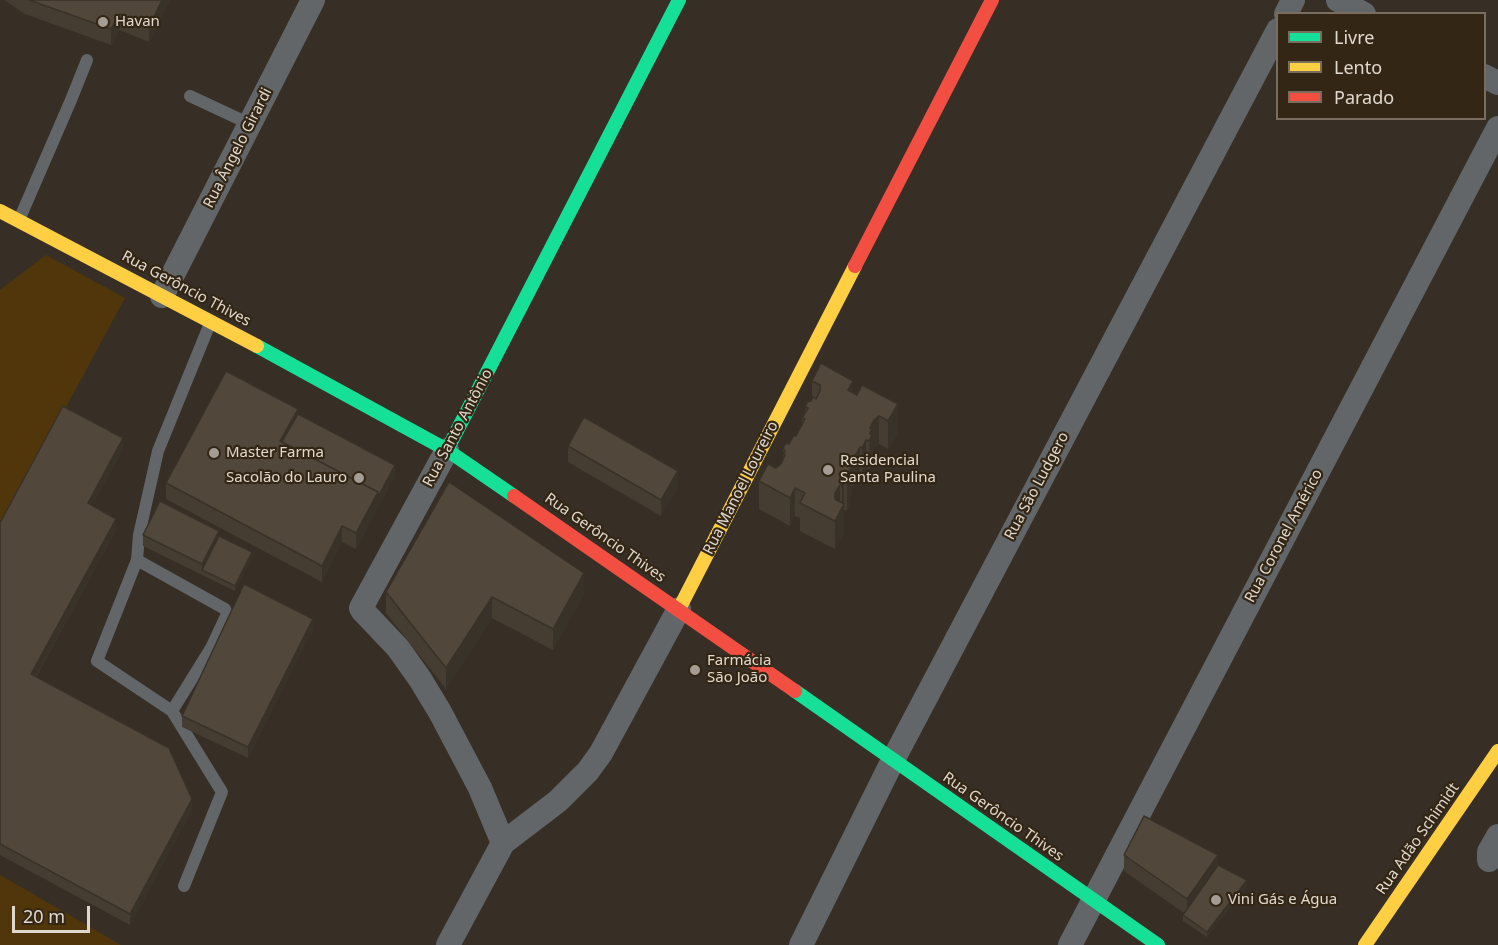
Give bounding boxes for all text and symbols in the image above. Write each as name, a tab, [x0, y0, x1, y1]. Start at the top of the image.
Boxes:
legend	[1276, 12, 1486, 120]
place label: Havan	[115, 13, 160, 31]
marker: Havan	[96, 15, 110, 29]
text: Livre	[1334, 25, 1374, 49]
text: Lento	[1334, 55, 1382, 79]
street label: Rua Ângelo Girardi	[200, 85, 276, 211]
text: Parado	[1334, 85, 1394, 109]
street label: Rua Gerôncio Thives	[119, 247, 253, 331]
street label: Rua Santo Antônio	[419, 366, 497, 490]
street label: Rua Manoel Loureiro	[700, 418, 782, 558]
street label: Rua São Ludgero	[1001, 429, 1073, 543]
place label: Master Farma	[226, 444, 324, 462]
marker: Master Farma	[207, 446, 221, 460]
place label: Residencial Santa Paulina	[840, 452, 936, 487]
marker: Residencial Santa Paulina	[821, 463, 835, 477]
street label: Rua Coronel Américo	[1241, 466, 1327, 606]
place label: Sacolão do Lauro	[226, 469, 347, 487]
marker: Sacolão do Lauro	[352, 471, 366, 485]
street label: Rua Gerôncio Thives	[541, 490, 669, 586]
place label: Farmácia São João	[707, 652, 771, 687]
marker: Farmácia São João	[688, 663, 702, 677]
street label: Rua Gerôncio Thives	[939, 769, 1067, 865]
street label: Rua Adão Schimidt	[1373, 780, 1463, 898]
place label: Vini Gás e Água	[1228, 891, 1337, 909]
marker: Vini Gás e Água	[1209, 893, 1223, 907]
scale bar	[15, 894, 93, 932]
text: 20 m	[23, 904, 65, 928]

